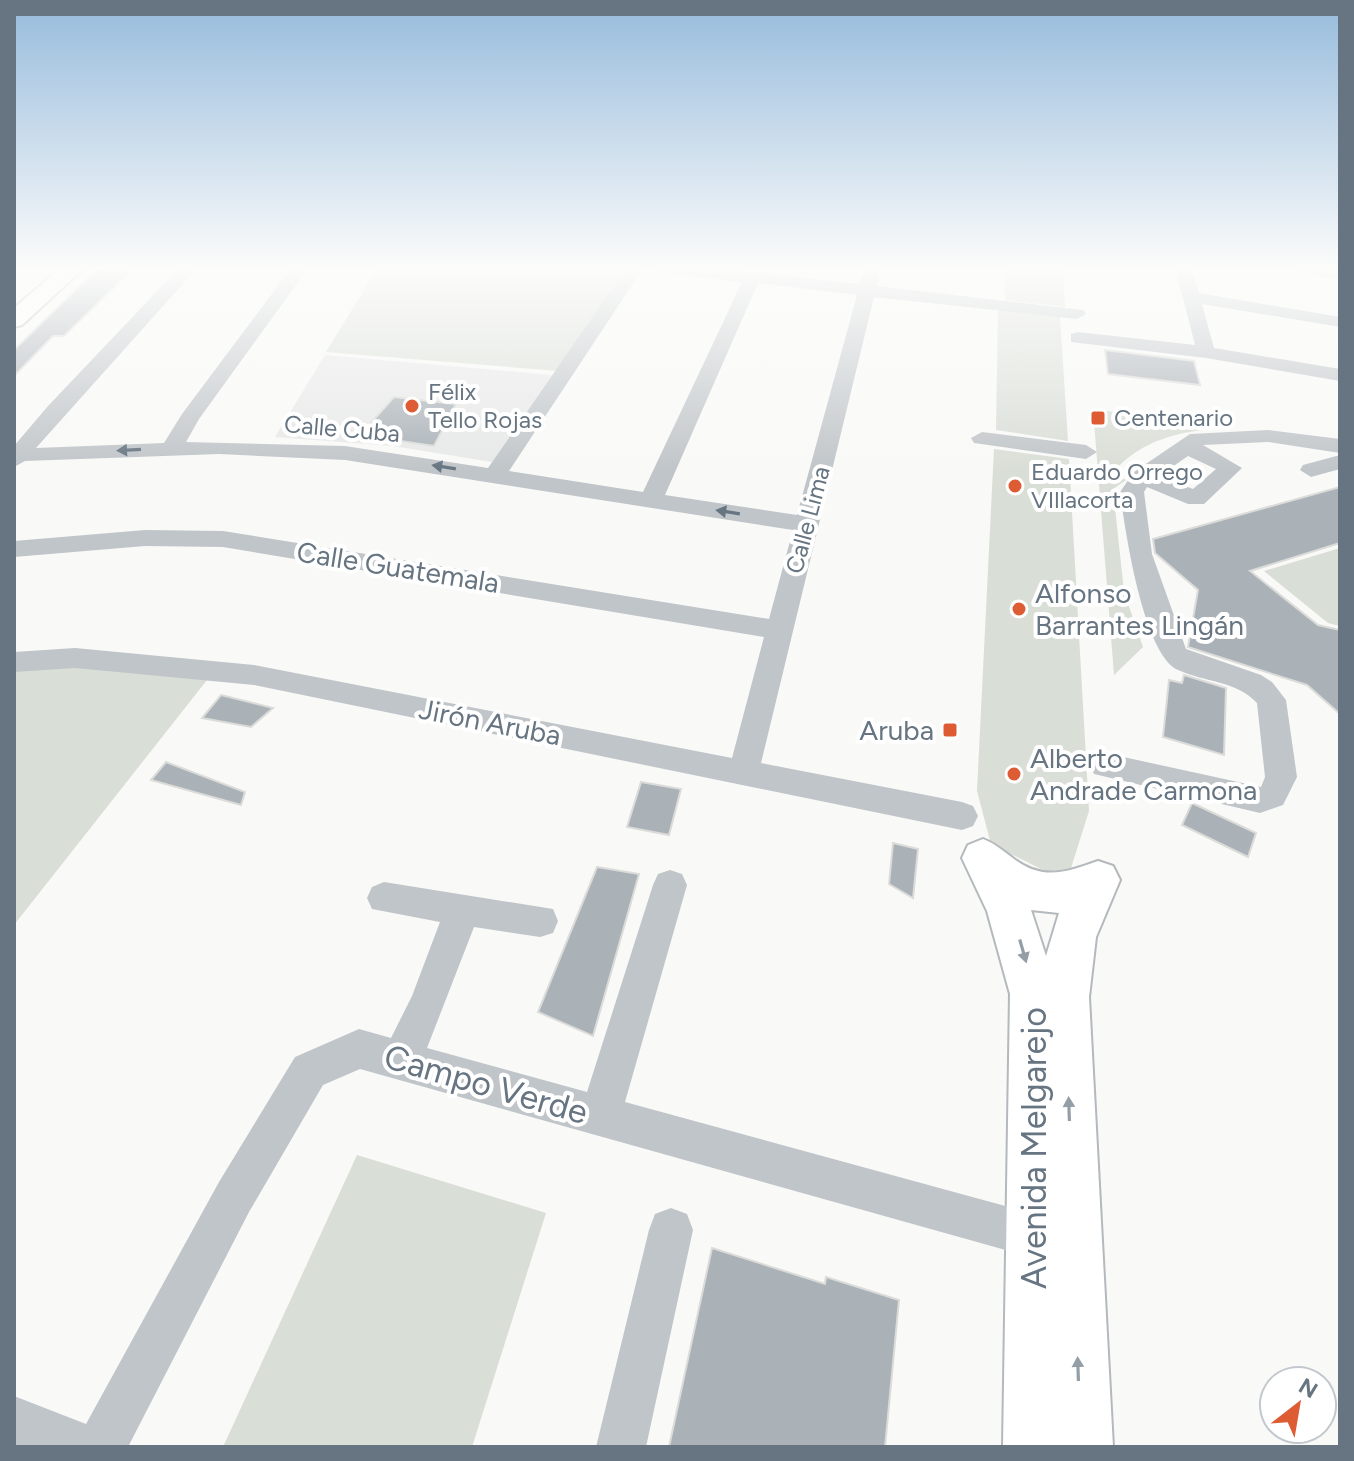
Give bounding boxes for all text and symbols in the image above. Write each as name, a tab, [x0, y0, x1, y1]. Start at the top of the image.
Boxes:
place label: Félix Tello Rojas	[428, 377, 542, 434]
marker: Félix Tello Rojas	[403, 397, 421, 415]
place label: Centenario	[1114, 403, 1233, 432]
street label: Calle Cuba	[283, 409, 401, 448]
marker: Centenario	[1089, 409, 1107, 427]
one-way arrow	[116, 443, 141, 456]
place label: Eduardo Orrego VIllacorta	[1031, 457, 1203, 514]
one-way arrow	[431, 460, 456, 473]
street label: Calle Lima	[779, 463, 836, 577]
marker: Eduardo Orrego VIllacorta	[1006, 477, 1024, 495]
one-way arrow	[715, 505, 740, 518]
street label: Calle Guatemala	[294, 534, 502, 600]
place label: Alfonso Barrantes Lingán	[1035, 576, 1244, 642]
marker: Alfonso Barrantes Lingán	[1010, 600, 1028, 618]
street label: Jirón Aruba	[416, 692, 564, 752]
place label: Aruba	[859, 713, 934, 747]
marker: Aruba	[941, 721, 959, 739]
place label: Alberto Andrade Carmona	[1030, 741, 1257, 807]
marker: Alberto Andrade Carmona	[1005, 765, 1023, 783]
one-way arrow	[1017, 939, 1030, 963]
street label: Avenida Melgarejo	[1014, 1007, 1055, 1289]
street label: Campo Verde	[379, 1036, 592, 1133]
one-way arrow	[1062, 1096, 1075, 1121]
one-way arrow	[1071, 1356, 1084, 1381]
north arrow	[1258, 1365, 1338, 1445]
text: N	[1294, 1372, 1322, 1404]

